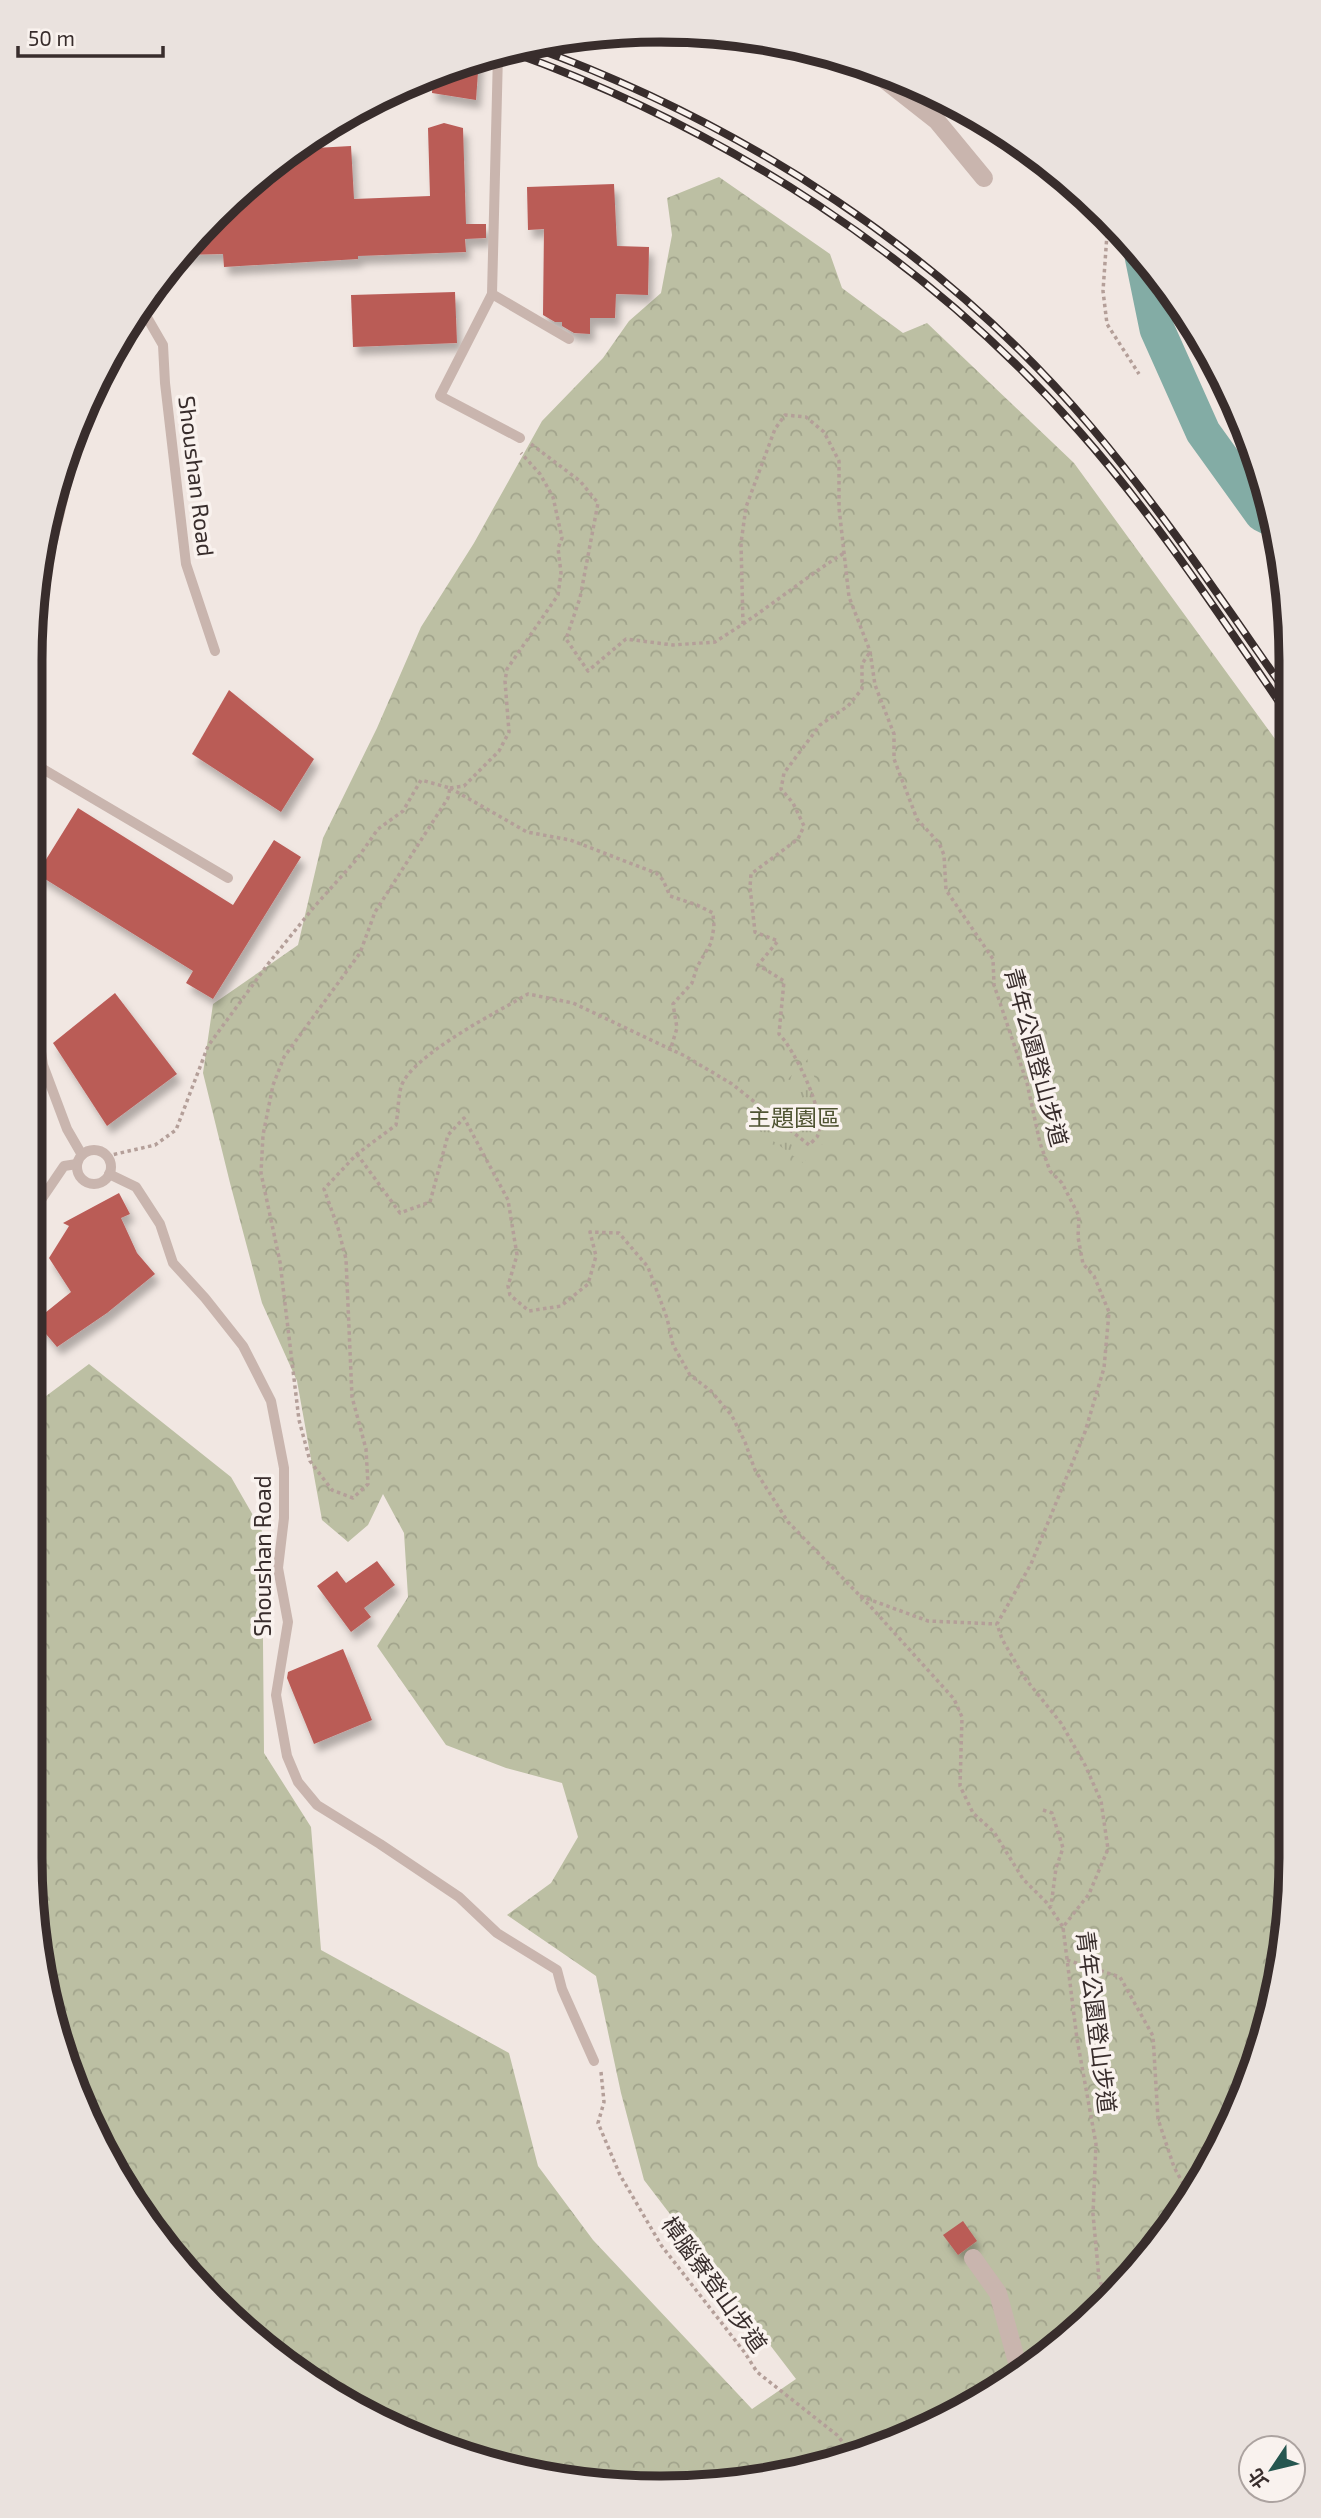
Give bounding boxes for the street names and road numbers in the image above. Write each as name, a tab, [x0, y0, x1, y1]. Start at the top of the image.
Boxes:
street label: Shoushan Road	[173, 394, 221, 558]
street label: 青年公園登山步道	[1000, 965, 1074, 1149]
street label: Shoushan Road	[248, 1475, 276, 1637]
street label: 青年公園登山步道	[1072, 1929, 1122, 2115]
street label: 樟腦寮登山步道	[656, 2211, 774, 2357]

